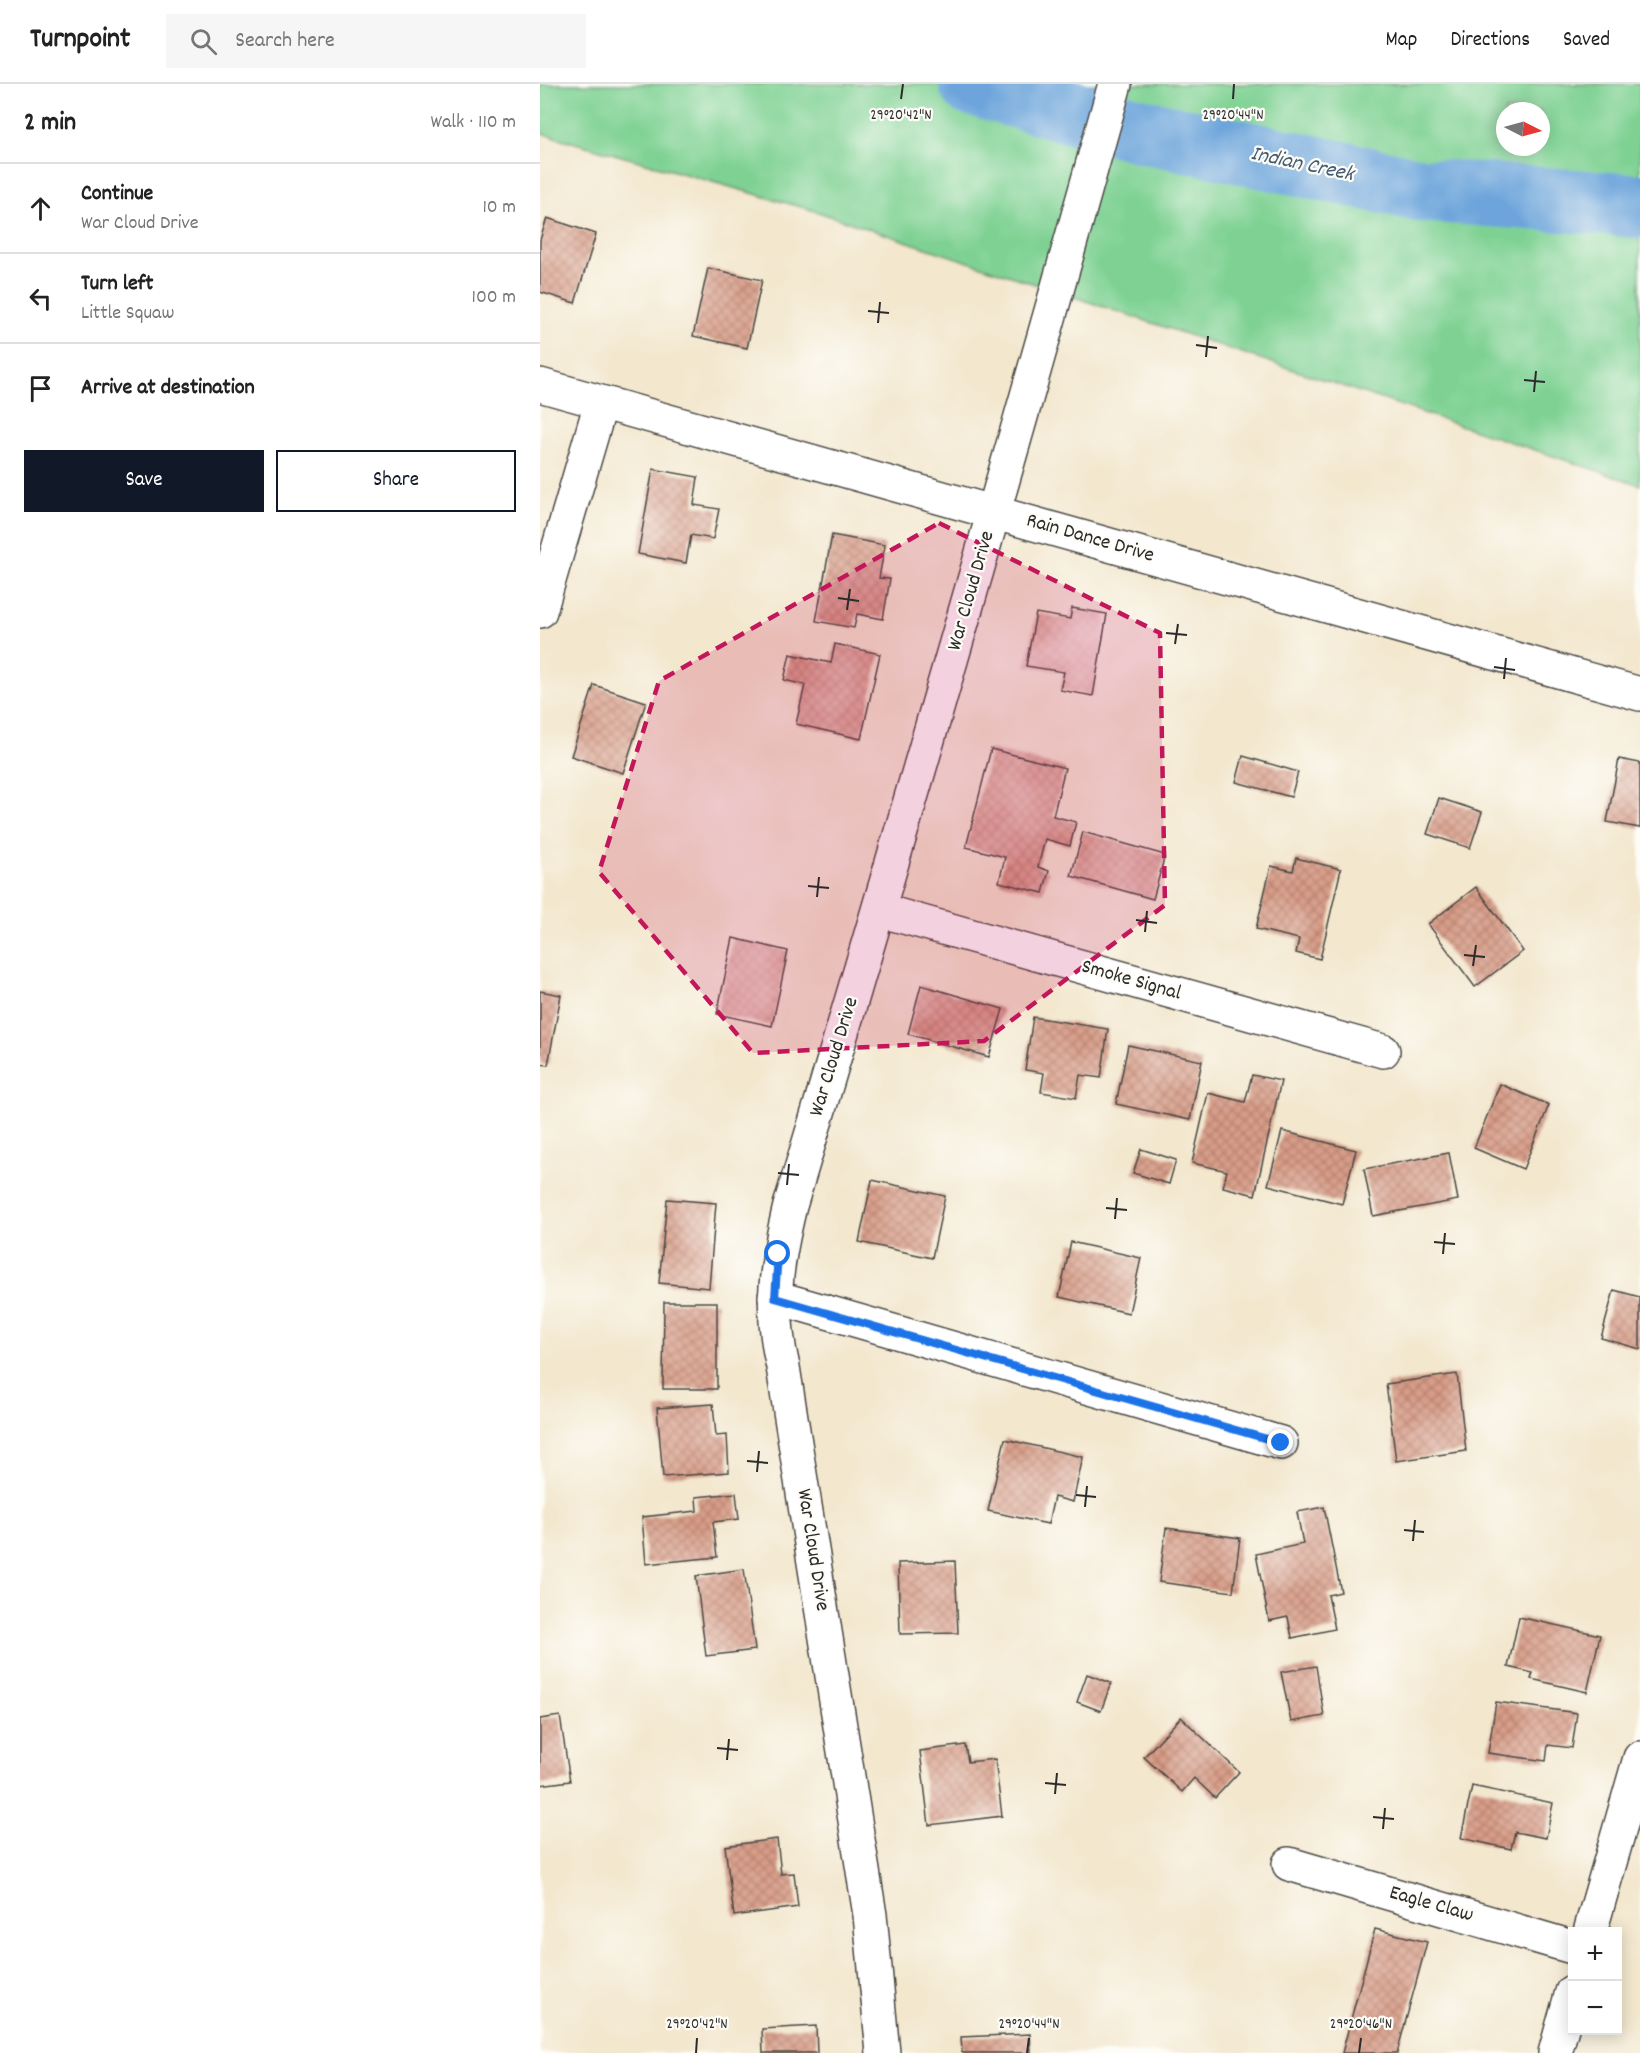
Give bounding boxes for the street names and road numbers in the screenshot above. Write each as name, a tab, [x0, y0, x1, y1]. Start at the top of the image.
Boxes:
street label: Rain Dance Drive	[1023, 506, 1157, 572]
street label: War Cloud Drive	[941, 528, 1003, 654]
street label: Smoke Signal	[1078, 952, 1184, 1010]
street label: War Cloud Drive	[803, 994, 867, 1120]
street label: War Cloud Drive	[788, 1487, 836, 1613]
street label: Eagle Claw	[1385, 1879, 1477, 1931]

